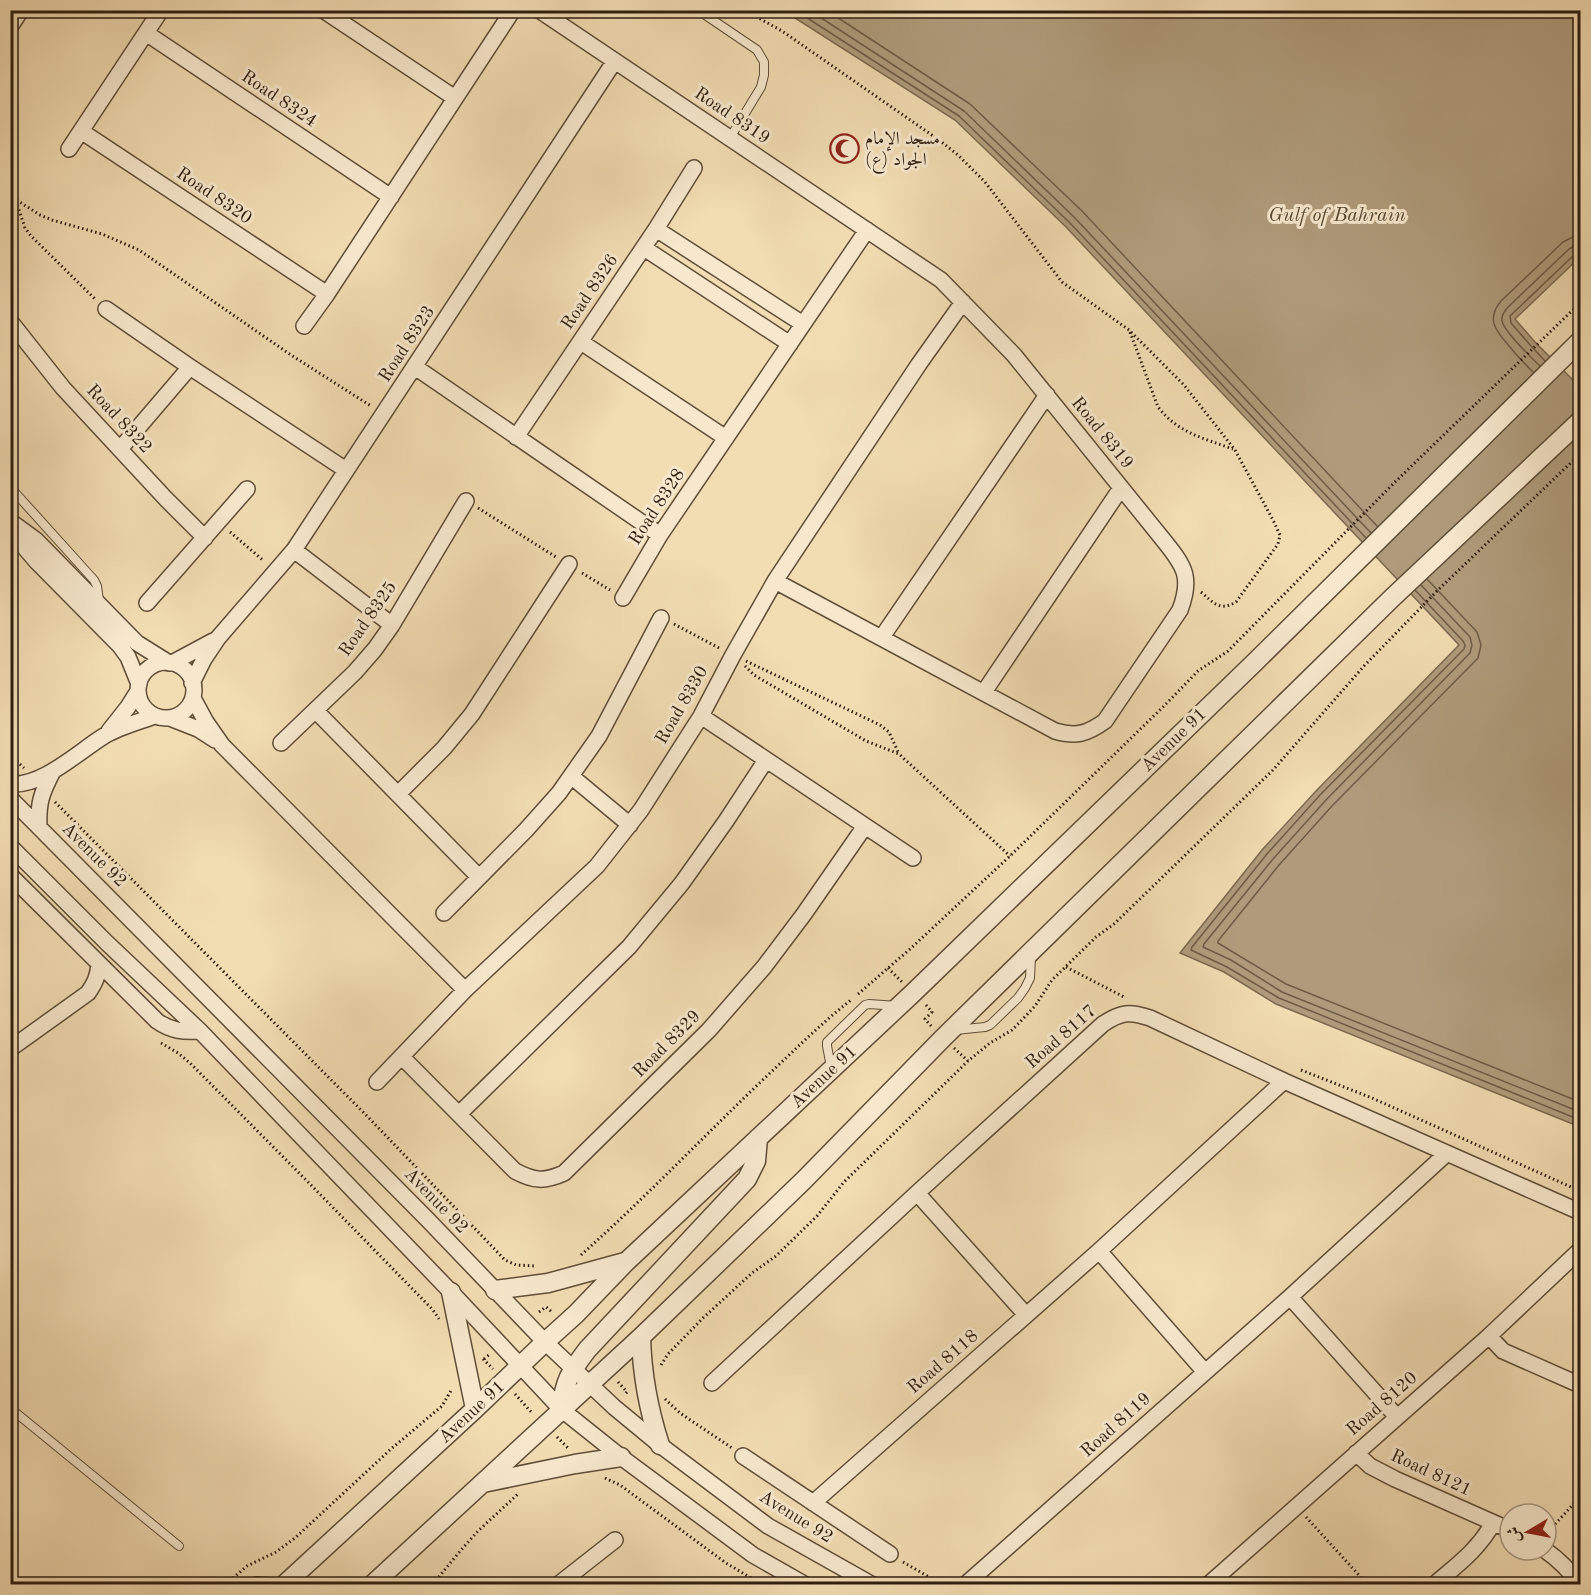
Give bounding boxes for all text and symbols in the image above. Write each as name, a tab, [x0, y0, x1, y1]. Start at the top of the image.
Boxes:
street label: Road 8324	[238, 67, 320, 131]
street label: Road 8319	[691, 84, 773, 148]
place label: مسجد الإمام الجواد (ع)	[865, 130, 940, 174]
mosque icon: مسجد الإمام الجواد (ع)	[828, 133, 860, 165]
street label: Road 8320	[173, 164, 255, 228]
water label: Gulf of Bahrain	[1268, 206, 1406, 226]
street label: Road 8326	[558, 251, 622, 333]
street label: Road 8323	[376, 303, 438, 385]
street label: Road 8322	[83, 381, 155, 457]
street label: Road 8319	[1068, 394, 1136, 472]
street label: Road 8328	[626, 466, 688, 548]
street label: Road 8325	[336, 578, 400, 660]
street label: Road 8330	[652, 663, 712, 747]
street label: Avenue 91	[1138, 705, 1210, 775]
street label: Avenue 92	[58, 819, 130, 891]
street label: Road 8117	[1022, 1002, 1100, 1072]
street label: Road 8329	[630, 1007, 704, 1081]
street label: Avenue 91	[787, 1042, 861, 1112]
street label: Avenue 92	[401, 1165, 471, 1237]
street label: Road 8118	[904, 1327, 982, 1397]
street label: Road 8120	[1343, 1369, 1421, 1439]
street label: Avenue 91	[435, 1377, 509, 1447]
street label: Road 8119	[1078, 1389, 1154, 1461]
street label: Road 8121	[1388, 1446, 1474, 1500]
street label: Avenue 92	[756, 1487, 836, 1547]
north arrow	[1498, 1502, 1558, 1562]
text: ش	[1506, 1525, 1524, 1543]

